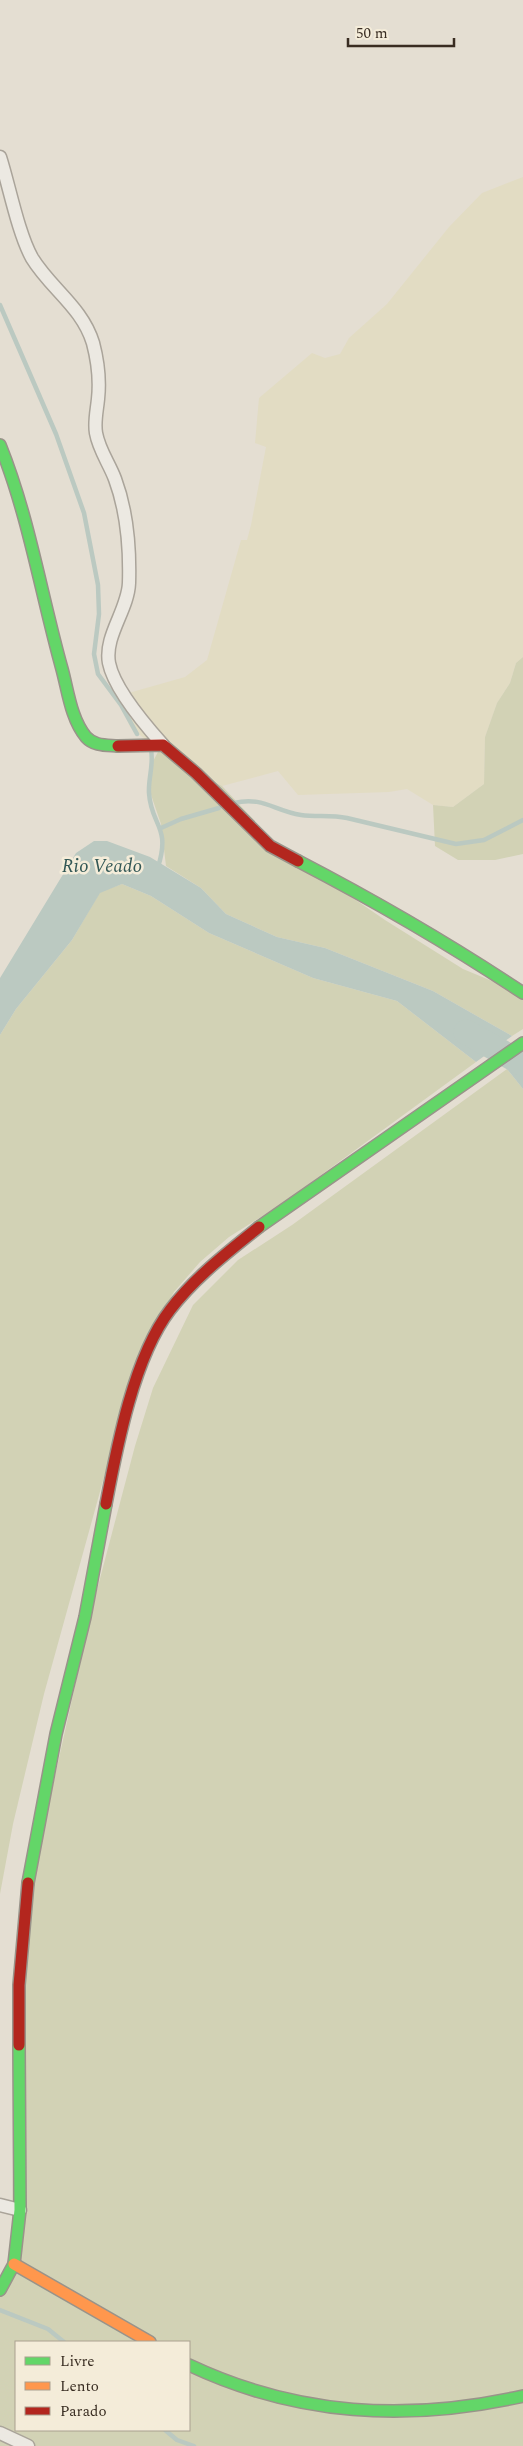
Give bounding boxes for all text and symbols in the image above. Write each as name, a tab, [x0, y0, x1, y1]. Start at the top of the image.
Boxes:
scale bar	[348, 15, 454, 47]
text: 50 m	[356, 22, 388, 45]
water label: Rio Veado	[62, 852, 142, 881]
legend	[15, 2341, 190, 2431]
text: Livre	[60, 2350, 95, 2373]
text: Lento	[60, 2375, 99, 2398]
text: Parado	[60, 2400, 107, 2423]

